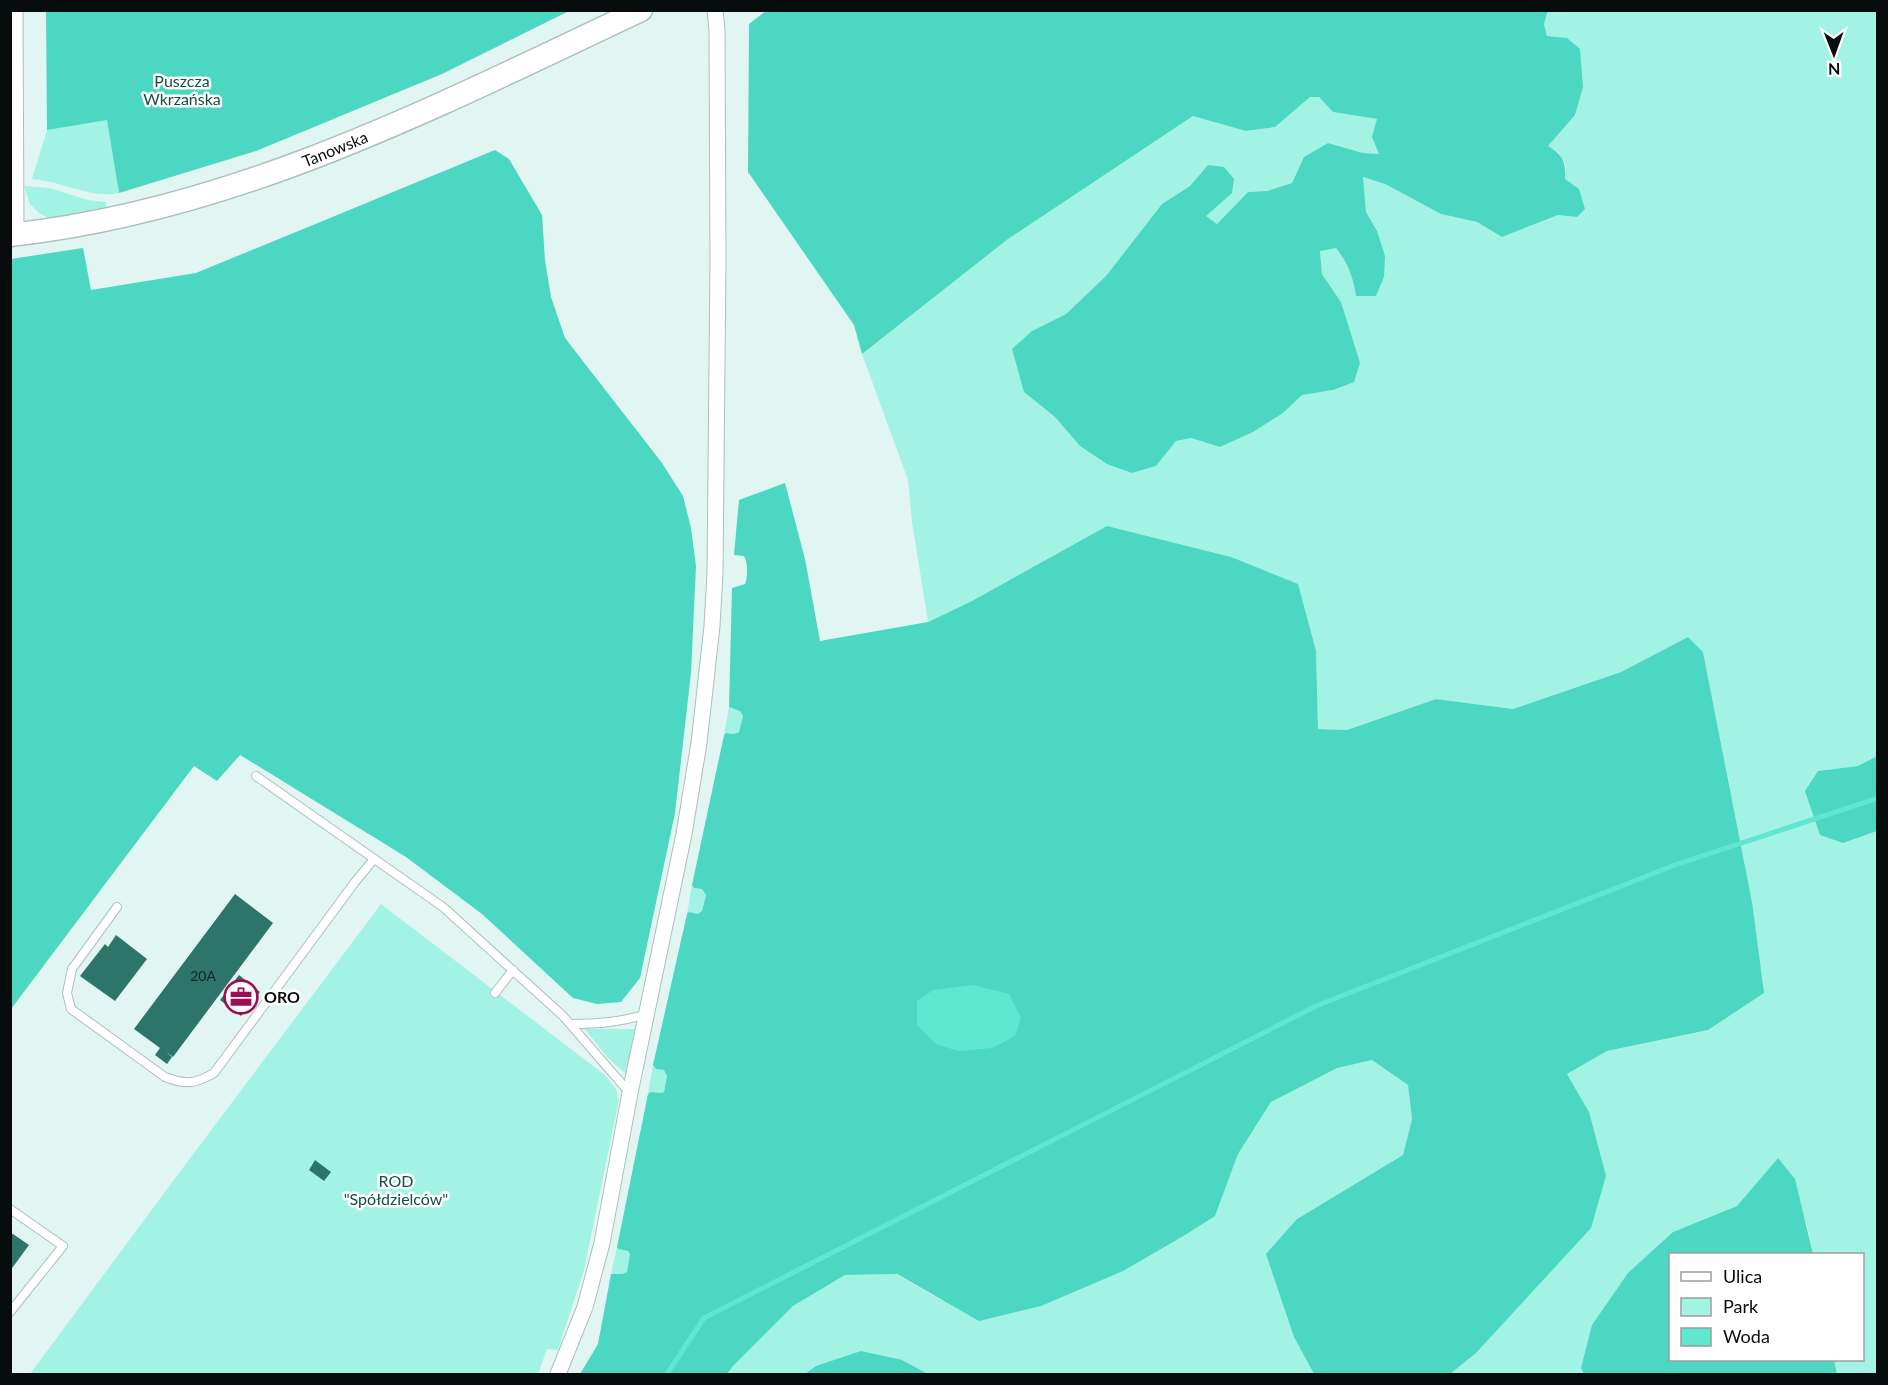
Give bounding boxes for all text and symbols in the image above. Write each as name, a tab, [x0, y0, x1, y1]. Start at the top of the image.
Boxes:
north arrow	[1804, 24, 1864, 84]
text: N	[1828, 60, 1841, 79]
park label: Puszcza Wkrzańska	[143, 71, 221, 108]
street label: Tanowska	[299, 127, 370, 170]
house number: 20A	[190, 967, 216, 984]
office icon: ORO	[223, 979, 259, 1015]
place label: ORO	[264, 987, 300, 1006]
park label: ROD "Spółdzielców"	[344, 1171, 448, 1208]
legend	[1669, 1253, 1864, 1361]
text: Ulica	[1723, 1265, 1762, 1287]
text: Park	[1723, 1295, 1759, 1317]
text: Woda	[1723, 1325, 1770, 1347]

